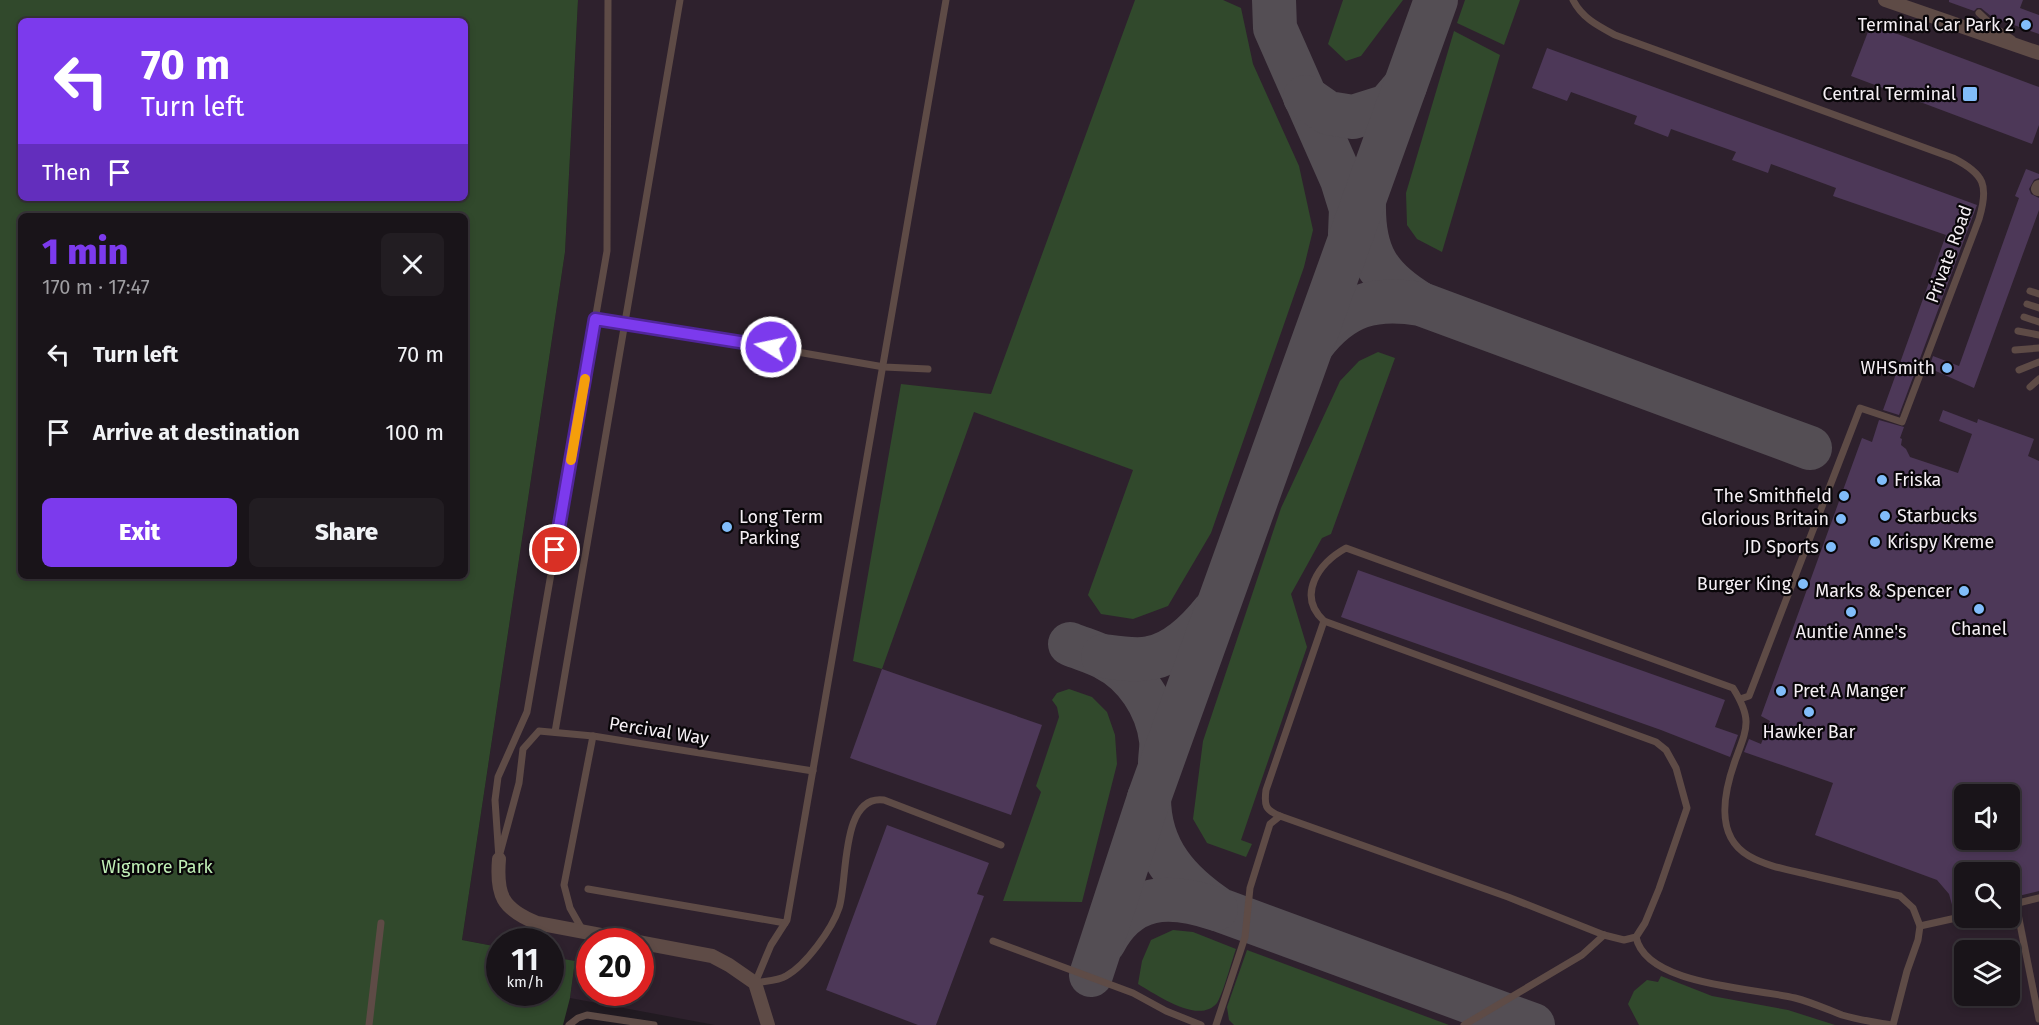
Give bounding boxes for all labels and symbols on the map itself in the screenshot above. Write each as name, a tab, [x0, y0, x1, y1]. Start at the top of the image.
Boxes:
place label: Terminal Car Park 2	[1858, 14, 2014, 36]
marker: Terminal Car Park 2	[2019, 18, 2033, 32]
place label: Central Terminal	[1822, 83, 1956, 105]
marker: Central Terminal	[1961, 85, 1979, 103]
street label: Private Road	[1921, 202, 1977, 306]
position arrow	[739, 315, 803, 379]
place label: WHSmith	[1861, 357, 1935, 379]
marker: WHSmith	[1940, 361, 1954, 375]
place label: Friska	[1894, 469, 1941, 491]
marker: Friska	[1875, 473, 1889, 487]
place label: The Smithfield	[1714, 485, 1832, 507]
marker: The Smithfield	[1837, 489, 1851, 503]
place label: Starbucks	[1897, 505, 1977, 527]
place label: Long Term Parking	[739, 506, 823, 549]
place label: Glorious Britain	[1701, 508, 1829, 530]
marker: Starbucks	[1878, 509, 1892, 523]
marker: Glorious Britain	[1834, 512, 1848, 526]
marker: Long Term Parking	[720, 520, 734, 534]
pin	[529, 524, 580, 575]
place label: Krispy Kreme	[1887, 531, 1994, 553]
marker: Krispy Kreme	[1868, 535, 1882, 549]
place label: JD Sports	[1744, 536, 1819, 558]
marker: JD Sports	[1824, 540, 1838, 554]
place label: Burger King	[1697, 573, 1792, 595]
marker: Burger King	[1796, 577, 1810, 591]
place label: Marks & Spencer	[1815, 580, 1952, 602]
marker: Marks & Spencer	[1957, 584, 1971, 598]
marker: Chanel	[1972, 602, 1986, 616]
marker: Auntie Anne's	[1844, 605, 1858, 619]
place label: Chanel	[1951, 618, 2007, 640]
place label: Auntie Anne's	[1796, 621, 1906, 643]
place label: Pret A Manger	[1793, 680, 1906, 702]
marker: Pret A Manger	[1774, 684, 1788, 698]
marker: Hawker Bar	[1802, 705, 1816, 719]
street label: Percival Way	[608, 712, 711, 750]
place label: Hawker Bar	[1762, 721, 1856, 743]
park label: Wigmore Park	[101, 856, 214, 878]
speed limit sign: 20	[576, 928, 654, 1006]

